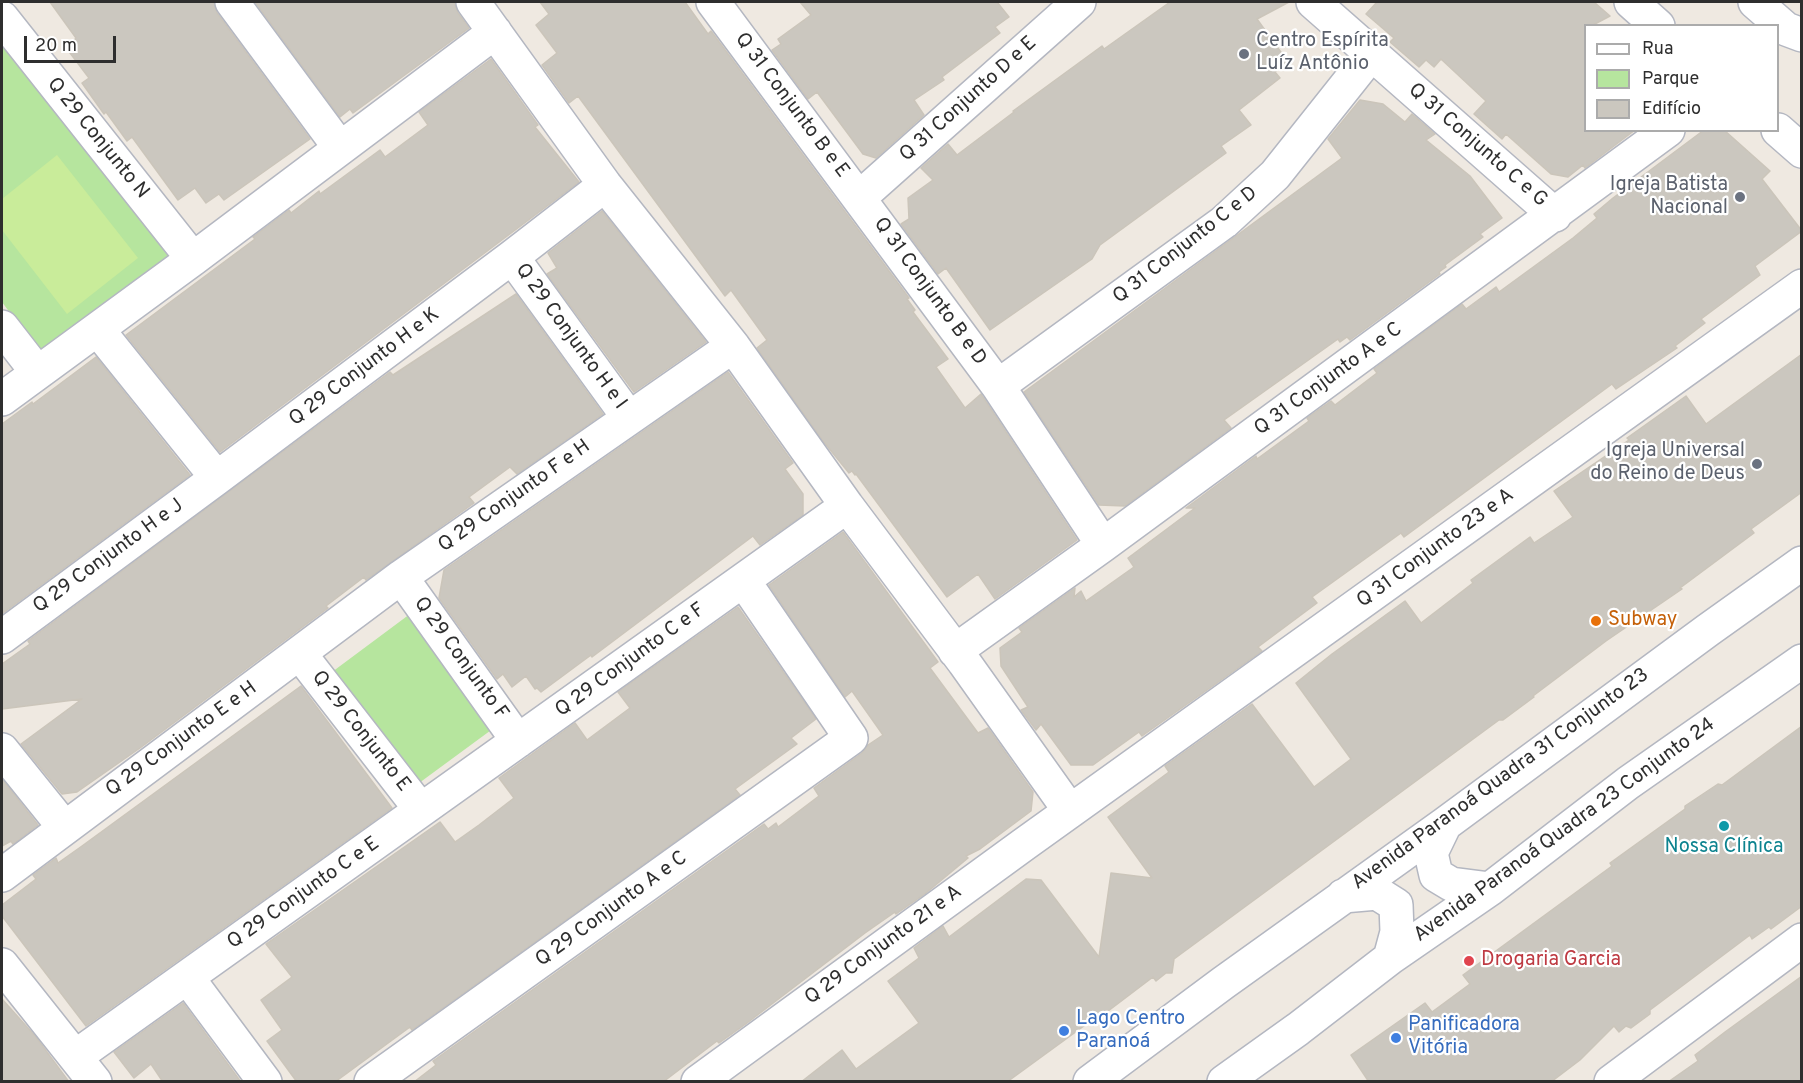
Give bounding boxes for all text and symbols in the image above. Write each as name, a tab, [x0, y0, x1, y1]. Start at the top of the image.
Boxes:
scale bar	[27, 24, 118, 62]
legend	[1584, 24, 1779, 132]
street label: Q 31 Conjunto B e E	[729, 29, 853, 183]
place label: Centro Espírita Luíz Antônio	[1256, 30, 1389, 77]
street label: Q 31 Conjunto D e E	[896, 32, 1042, 168]
text: 20 m	[35, 35, 77, 58]
text: Rua	[1642, 38, 1673, 61]
marker: Centro Espírita Luíz Antônio	[1237, 47, 1251, 61]
text: Parque	[1642, 68, 1699, 91]
street label: Q 29 Conjunto N	[41, 74, 153, 204]
street label: Q 31 Conjunto C e G	[1402, 79, 1552, 213]
text: Edifício	[1642, 98, 1701, 121]
place label: Igreja Batista Nacional	[1610, 174, 1728, 221]
street label: Q 31 Conjunto C e D	[1109, 182, 1263, 310]
marker: Igreja Batista Nacional	[1733, 190, 1747, 204]
street label: Q 31 Conjunto B e D	[867, 213, 991, 371]
street label: Q 29 Conjunto H e I	[509, 259, 631, 415]
street label: Q 29 Conjunto H e K	[285, 304, 445, 432]
street label: Q 31 Conjunto A e C	[1250, 318, 1408, 442]
street label: Q 29 Conjunto F e H	[434, 435, 596, 559]
place label: Igreja Universal do Reino de Deus	[1590, 440, 1745, 487]
marker: Igreja Universal do Reino de Deus	[1750, 457, 1764, 471]
street label: Q 31 Conjunto 23 e A	[1353, 484, 1519, 614]
street label: Q 29 Conjunto H e J	[29, 494, 189, 620]
street label: Q 29 Conjunto F	[407, 593, 513, 725]
street label: Q 29 Conjunto C e F	[551, 599, 711, 723]
place label: Subway	[1608, 609, 1677, 633]
marker: Subway	[1589, 614, 1603, 628]
street label: Avenida Paranoá Quadra 31 Conjunto 23	[1348, 664, 1654, 896]
street label: Q 29 Conjunto E	[305, 667, 415, 797]
street label: Q 29 Conjunto E e H	[102, 677, 262, 803]
street label: Avenida Paranoá Quadra 23 Conjunto 24	[1410, 714, 1720, 948]
marker: Nossa Clínica	[1717, 819, 1731, 833]
street label: Q 29 Conjunto C e E	[223, 833, 385, 955]
place label: Nossa Clínica	[1665, 836, 1783, 860]
street label: Q 29 Conjunto A e C	[532, 847, 692, 973]
street label: Q 29 Conjunto 21 e A	[801, 881, 967, 1011]
place label: Drogaria Garcia	[1481, 949, 1621, 973]
marker: Drogaria Garcia	[1462, 954, 1476, 968]
place label: Lago Centro Paranoá	[1076, 1008, 1185, 1055]
place label: Panificadora Vitória	[1408, 1014, 1520, 1061]
marker: Lago Centro Paranoá	[1057, 1024, 1071, 1038]
marker: Panificadora Vitória	[1389, 1031, 1403, 1045]

